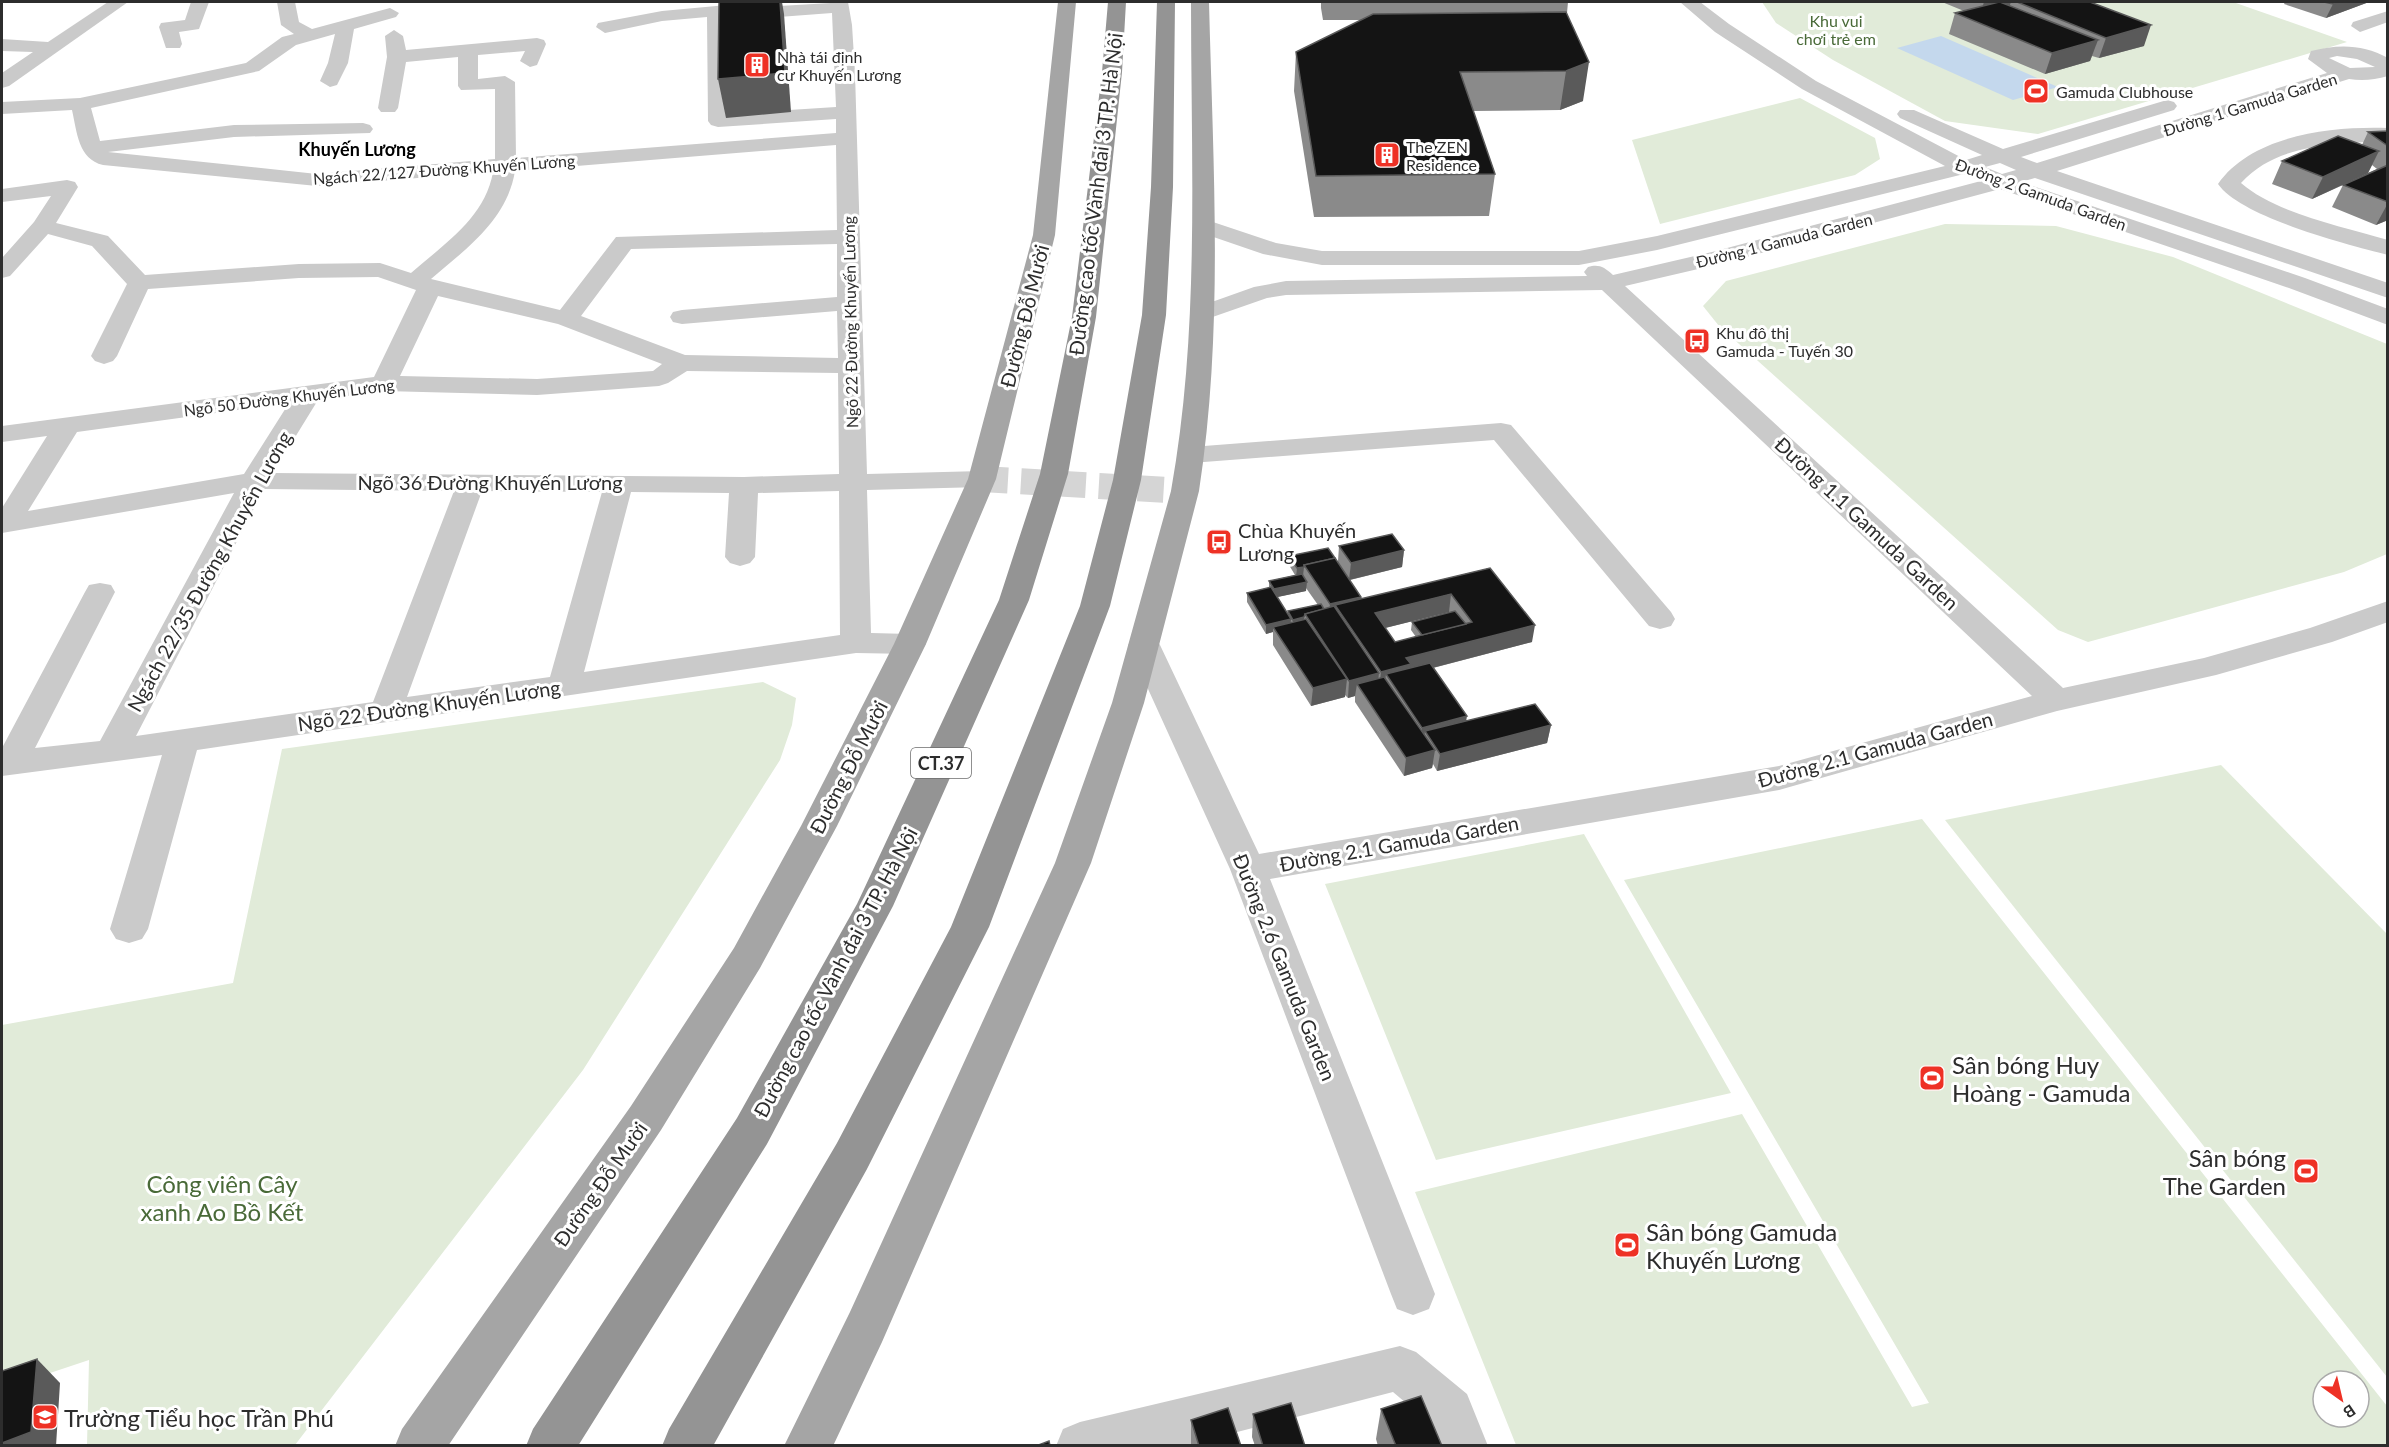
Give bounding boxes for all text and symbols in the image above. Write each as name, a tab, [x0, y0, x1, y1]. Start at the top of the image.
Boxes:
park label: Khu vui chơi trẻ em	[1796, 11, 1876, 48]
street label: Đường cao tốc Vành đai 3 TP. Hà Nội	[1063, 31, 1127, 357]
place label: Nhà tái định cư Khuyến Lương	[777, 47, 901, 84]
building icon: Nhà tái định cư Khuyến Lương	[742, 50, 772, 80]
street label: Đường 1 Gamuda Garden	[2161, 68, 2339, 140]
sports icon: Gamuda Clubhouse	[2021, 76, 2051, 106]
place label: Gamuda Clubhouse	[2056, 82, 2193, 101]
place label: The ZEN Residence	[1406, 137, 1477, 174]
district label: Khuyến Lương	[298, 138, 416, 160]
building icon: The ZEN Residence	[1372, 140, 1402, 170]
street label: Ngách 22/127 Đường Khuyến Lương	[312, 150, 576, 188]
street label: Đường 2 Gamuda Garden	[1953, 154, 2129, 234]
street label: Đường 1 Gamuda Garden	[1694, 209, 1874, 271]
street label: Ngõ 22 Đường Khuyến Lương	[839, 216, 861, 428]
street label: Đường Đỗ Mười	[995, 242, 1053, 390]
place label: Khu đô thị Gamuda - Tuyến 30	[1716, 323, 1853, 360]
bus stop icon: Khu đô thị Gamuda - Tuyến 30	[1682, 326, 1712, 356]
street label: Ngõ 50 Đường Khuyến Lương	[183, 375, 395, 419]
street label: Ngách 22/35 Đường Khuyến Lương	[122, 427, 296, 715]
street label: Đường 1.1 Gamuda Garden	[1770, 432, 1964, 614]
street label: Ngõ 36 Đường Khuyến Lương	[357, 470, 623, 494]
place label: Chùa Khuyến Lương	[1238, 518, 1356, 565]
bus stop icon: Chùa Khuyến Lương	[1204, 527, 1234, 557]
street label: Ngõ 22 Đường Khuyến Lương	[296, 675, 562, 735]
street label: Đường Đỗ Mười	[804, 696, 892, 838]
street label: Đường 2.1 Gamuda Garden	[1755, 706, 1995, 792]
road number: CT.37	[911, 748, 971, 778]
street label: Đường 2.1 Gamuda Garden	[1278, 810, 1520, 876]
street label: Đường cao tốc Vành đai 3 TP. Hà Nội	[748, 823, 922, 1121]
street label: Đường 2.6 Gamuda Garden	[1228, 850, 1342, 1084]
place label: Sân bóng Huy Hoàng - Gamuda	[1952, 1050, 2130, 1107]
sports icon: Sân bóng Huy Hoàng - Gamuda	[1917, 1063, 1947, 1093]
street label: Đường Đỗ Mười	[548, 1117, 652, 1251]
place label: Sân bóng The Garden	[2163, 1143, 2286, 1200]
sports icon: Sân bóng The Garden	[2291, 1156, 2321, 1186]
park label: Công viên Cây xanh Ao Bồ Kết	[141, 1169, 304, 1226]
place label: Sân bóng Gamuda Khuyến Lương	[1646, 1217, 1837, 1274]
sports icon: Sân bóng Gamuda Khuyến Lương	[1612, 1230, 1642, 1260]
north arrow	[2311, 1369, 2371, 1429]
text: B	[2340, 1401, 2359, 1423]
school or university icon: Trường Tiểu học Trần Phú	[30, 1402, 60, 1432]
place label: Trường Tiểu học Trần Phú	[64, 1403, 334, 1432]

